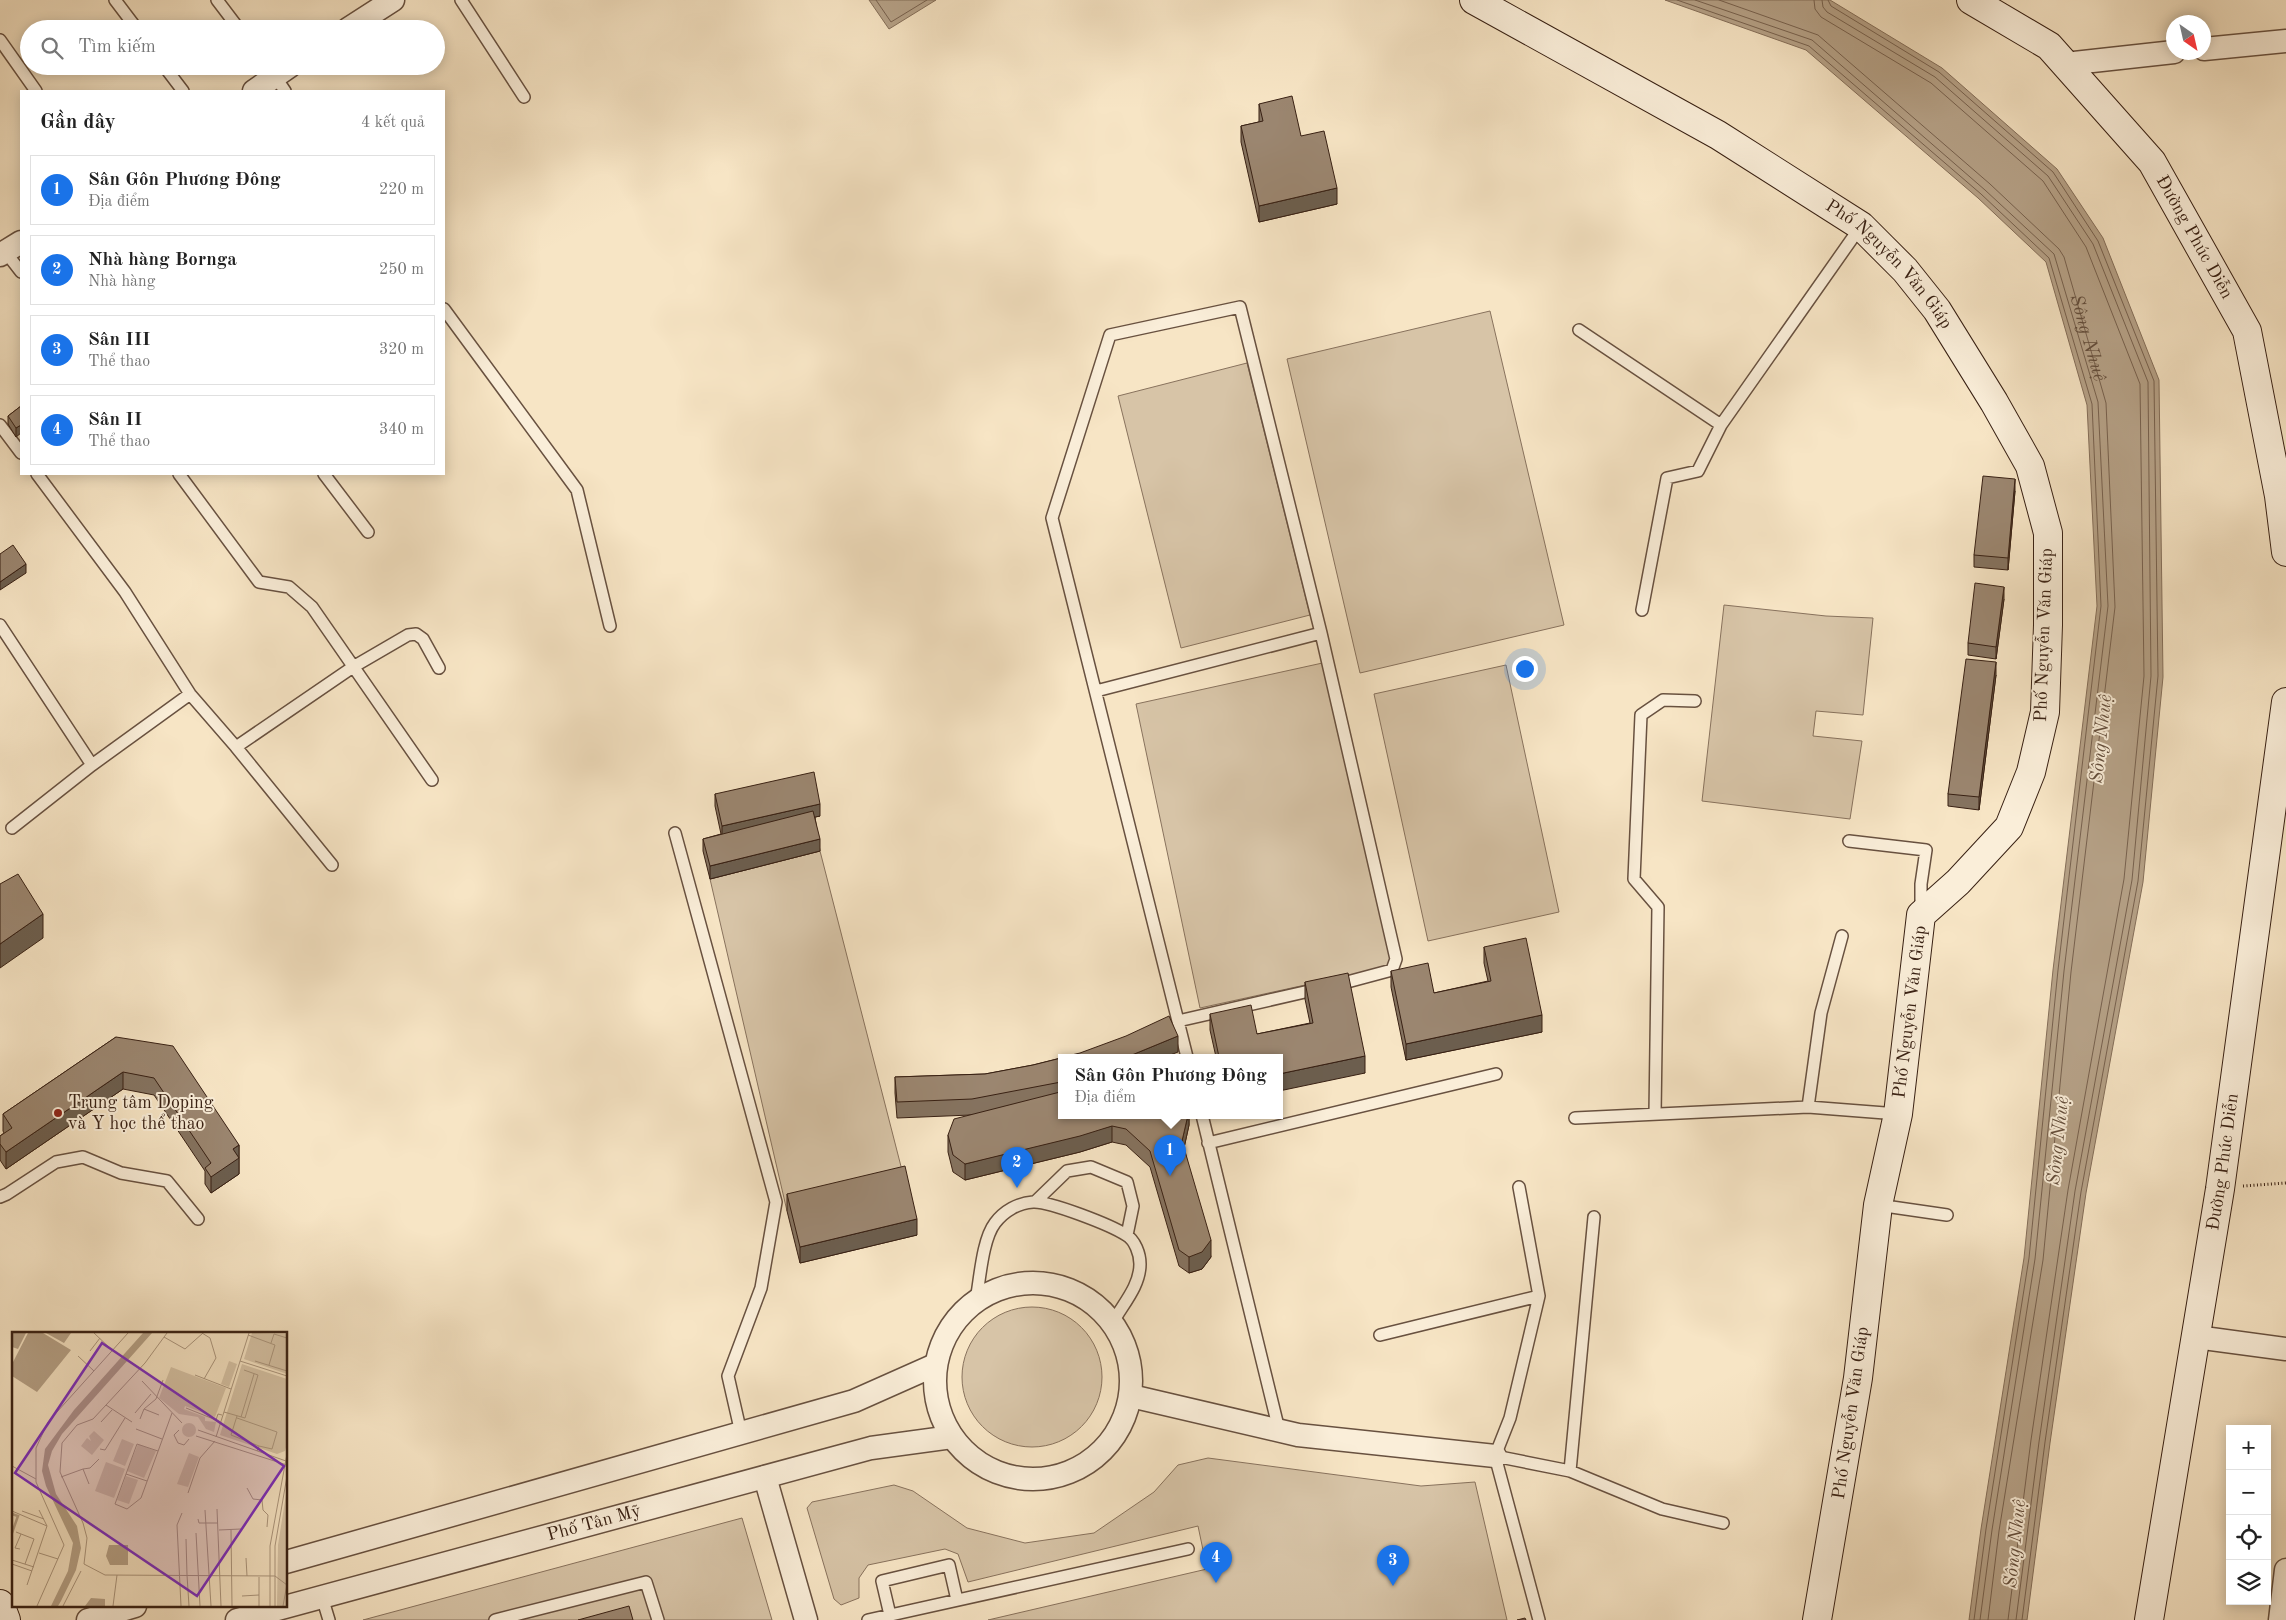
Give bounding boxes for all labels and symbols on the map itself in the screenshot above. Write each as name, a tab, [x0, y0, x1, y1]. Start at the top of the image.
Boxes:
north arrow	[2166, 15, 2211, 60]
street label: Đường Phúc Diễn	[2153, 173, 2236, 302]
street label: Phố Nguyễn Văn Giáp	[1822, 197, 1955, 332]
water label: Sông Nhuệ	[2066, 292, 2109, 384]
street label: Phố Nguyễn Văn Giáp	[2030, 548, 2056, 722]
your location	[1512, 656, 1538, 682]
water label: Sông Nhuệ	[2088, 693, 2116, 784]
street label: Phố Nguyễn Văn Giáp	[1888, 924, 1930, 1099]
street label: Đường Phúc Diễn	[2204, 1092, 2242, 1232]
place label: Trung tâm Doping và Y học thể thao	[68, 1094, 214, 1133]
water label: Sông Nhuệ	[2045, 1095, 2073, 1186]
marker: Trung tâm Doping và Y học thể thao	[52, 1107, 64, 1119]
pin: 1	[1154, 1135, 1186, 1176]
pin: 2	[1001, 1147, 1033, 1188]
street label: Phố Nguyễn Văn Giáp	[1828, 1325, 1872, 1500]
inset map	[12, 1332, 288, 1608]
water label: Sông Nhuệ	[2002, 1498, 2030, 1589]
street label: Phố Tân Mỹ	[545, 1502, 643, 1544]
pin: 4	[1200, 1542, 1232, 1583]
pin: 3	[1377, 1545, 1409, 1586]

